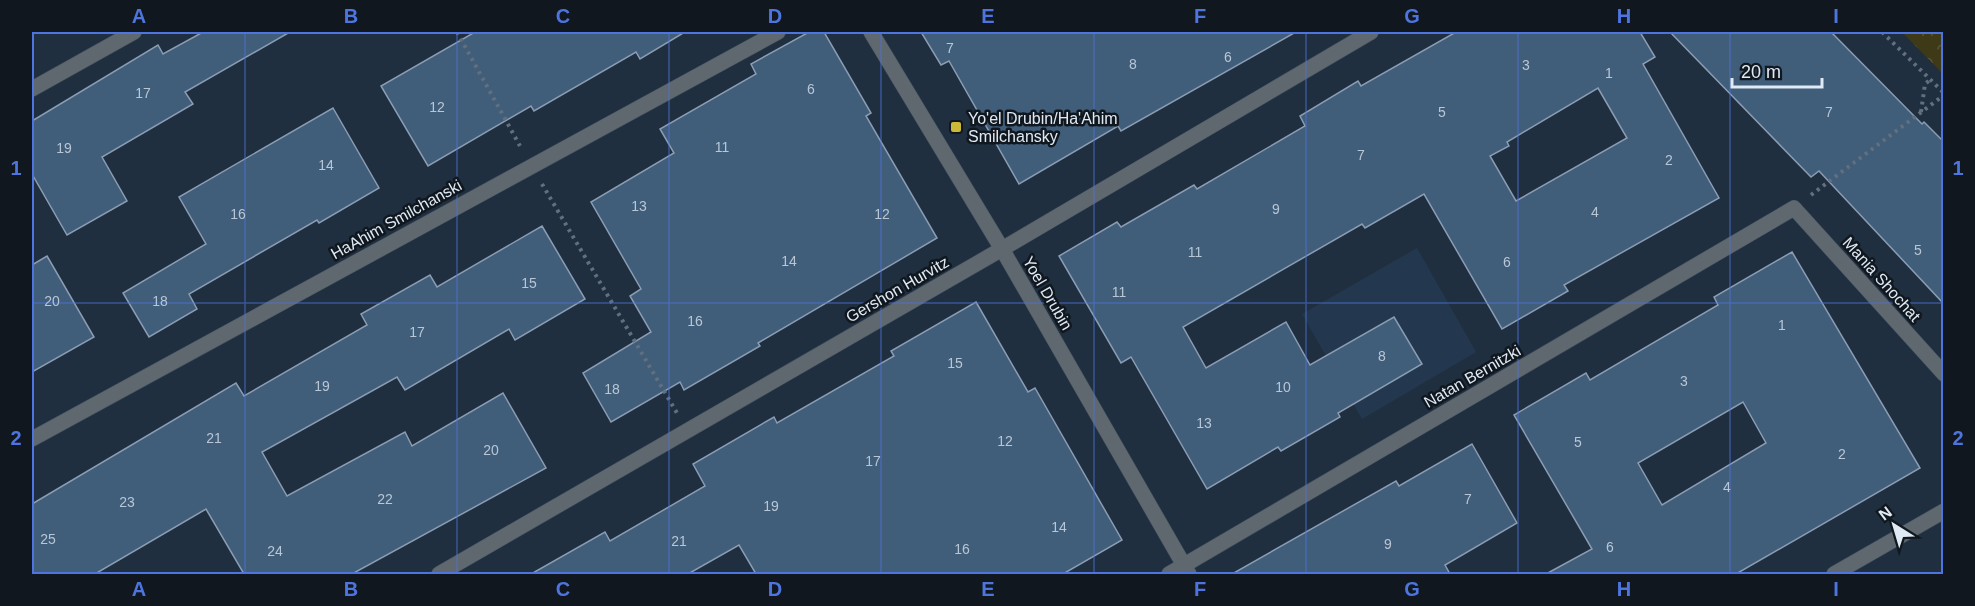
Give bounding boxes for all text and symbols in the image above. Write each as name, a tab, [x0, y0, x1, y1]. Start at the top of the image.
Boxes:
text: A	[132, 5, 146, 27]
text: B	[344, 5, 358, 27]
text: C	[556, 5, 570, 27]
text: D	[768, 5, 782, 27]
text: E	[981, 5, 995, 27]
text: F	[1194, 5, 1206, 27]
text: G	[1404, 5, 1420, 27]
text: H	[1617, 5, 1631, 27]
text: I	[1833, 5, 1839, 27]
house number: 7	[946, 40, 954, 56]
house number: 6	[1224, 49, 1232, 65]
scale bar	[1732, 51, 1822, 89]
house number: 8	[1129, 56, 1137, 72]
house number: 3	[1522, 57, 1530, 73]
text: 20 m	[1741, 62, 1781, 82]
house number: 1	[1605, 65, 1613, 81]
house number: 6	[807, 81, 815, 97]
house number: 17	[135, 85, 151, 101]
house number: 12	[429, 99, 445, 115]
house number: 5	[1438, 104, 1446, 120]
house number: 7	[1825, 104, 1833, 120]
place label: Yo'el Drubin/Ha'Ahim Smilchansky	[968, 110, 1118, 145]
marker: Yo'el Drubin/Ha'Ahim Smilchansky	[949, 120, 963, 134]
house number: 11	[715, 139, 729, 155]
house number: 19	[56, 140, 72, 156]
house number: 7	[1357, 147, 1365, 163]
house number: 2	[1665, 152, 1673, 168]
text: 1	[10, 157, 22, 179]
house number: 14	[318, 157, 334, 173]
text: 1	[1952, 157, 1964, 179]
street label: HaAhim Smilchanski	[328, 176, 465, 262]
house number: 13	[631, 198, 647, 214]
house number: 9	[1272, 201, 1280, 217]
house number: 4	[1591, 204, 1599, 220]
house number: 16	[230, 206, 246, 222]
house number: 12	[874, 206, 890, 222]
street label: Mania Shochat	[1840, 234, 1924, 325]
house number: 5	[1914, 242, 1922, 258]
house number: 11	[1188, 244, 1202, 260]
house number: 14	[781, 253, 797, 269]
street label: Gershon Hurvitz	[843, 253, 952, 326]
street label: Yoel Drubin	[1020, 253, 1075, 333]
house number: 6	[1503, 254, 1511, 270]
house number: 15	[521, 275, 537, 291]
house number: 11	[1112, 284, 1126, 300]
house number: 20	[44, 293, 60, 309]
house number: 18	[152, 293, 168, 309]
house number: 16	[687, 313, 703, 329]
house number: 1	[1778, 317, 1786, 333]
house number: 17	[409, 324, 425, 340]
street label: Natan Bernitzki	[1421, 342, 1523, 411]
house number: 8	[1378, 348, 1386, 364]
house number: 15	[947, 355, 963, 371]
house number: 3	[1680, 373, 1688, 389]
house number: 19	[314, 378, 330, 394]
house number: 10	[1275, 379, 1291, 395]
house number: 18	[604, 381, 620, 397]
house number: 13	[1196, 415, 1212, 431]
text: 2	[10, 427, 22, 449]
text: 2	[1952, 427, 1964, 449]
house number: 21	[206, 430, 222, 446]
house number: 12	[997, 433, 1013, 449]
house number: 5	[1574, 434, 1582, 450]
house number: 20	[483, 442, 499, 458]
house number: 2	[1838, 446, 1846, 462]
house number: 17	[865, 453, 881, 469]
house number: 4	[1723, 479, 1731, 495]
house number: 22	[377, 491, 393, 507]
house number: 7	[1464, 491, 1472, 507]
house number: 23	[119, 494, 135, 510]
north arrow	[1864, 495, 1924, 555]
house number: 19	[763, 498, 779, 514]
text: N	[1876, 503, 1895, 524]
house number: 14	[1051, 519, 1067, 535]
house number: 25	[40, 531, 56, 547]
house number: 21	[671, 533, 687, 549]
house number: 9	[1384, 536, 1392, 552]
house number: 6	[1606, 539, 1614, 555]
house number: 16	[954, 541, 970, 557]
house number: 24	[267, 543, 283, 559]
text: A	[132, 578, 146, 600]
text: B	[344, 578, 358, 600]
text: C	[556, 578, 570, 600]
text: D	[768, 578, 782, 600]
text: E	[981, 578, 995, 600]
text: F	[1194, 578, 1206, 600]
text: G	[1404, 578, 1420, 600]
text: H	[1617, 578, 1631, 600]
text: I	[1833, 578, 1839, 600]

